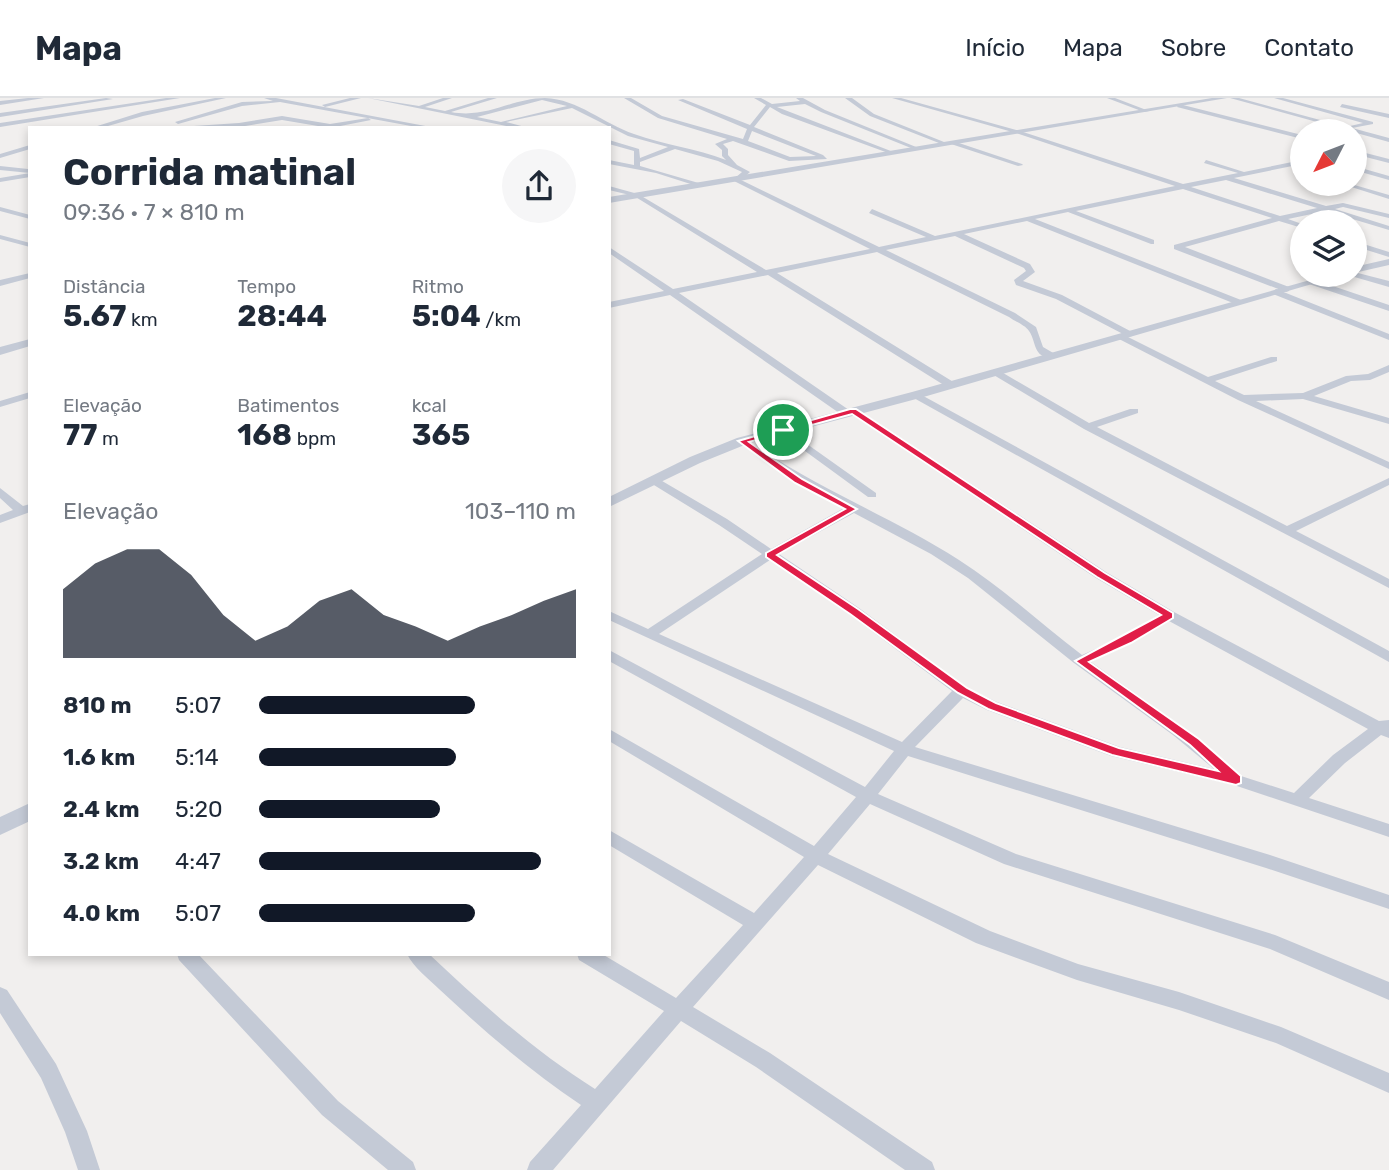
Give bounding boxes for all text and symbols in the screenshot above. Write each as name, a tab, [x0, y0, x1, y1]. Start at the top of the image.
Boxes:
text: Mapa	[35, 29, 122, 68]
text: Início	[965, 34, 1025, 62]
text: Mapa	[1063, 34, 1123, 62]
text: Sobre	[1161, 34, 1226, 62]
text: Contato	[1264, 34, 1354, 62]
north arrow	[1290, 119, 1367, 196]
map controls	[1290, 119, 1367, 287]
text: Corrida matinal	[63, 149, 356, 195]
button: share	[502, 149, 576, 223]
text: 09:36 · 7 × 810 m	[63, 198, 245, 226]
button: layers	[1290, 210, 1367, 287]
text: Distância	[63, 275, 145, 298]
text: Tempo	[237, 275, 296, 298]
text: Ritmo	[412, 275, 464, 298]
text: 5.67	[63, 298, 126, 334]
text: 28:44	[237, 298, 327, 334]
text: 5:04	[412, 298, 481, 334]
text: km	[126, 308, 158, 331]
text: /km	[481, 308, 521, 331]
text: Elevação	[63, 394, 142, 417]
text: Batimentos	[237, 394, 339, 417]
text: kcal	[412, 394, 447, 417]
pin	[753, 400, 813, 460]
icon: arrive	[764, 411, 802, 449]
text: 77	[63, 417, 97, 453]
text: 168	[237, 417, 292, 453]
text: 365	[412, 417, 470, 453]
text: m	[97, 427, 119, 450]
text: bpm	[292, 427, 336, 450]
text: Elevação	[63, 497, 159, 525]
text: 103–110 m	[465, 497, 576, 525]
text: 810 m	[63, 691, 132, 719]
text: 5:07	[175, 691, 221, 719]
text: 1.6 km	[63, 743, 135, 771]
text: 5:14	[175, 743, 219, 771]
text: 2.4 km	[63, 795, 139, 823]
text: 5:20	[175, 795, 223, 823]
text: 3.2 km	[63, 847, 139, 875]
text: 4:47	[175, 847, 221, 875]
text: 4.0 km	[63, 899, 140, 927]
text: 5:07	[175, 899, 221, 927]

